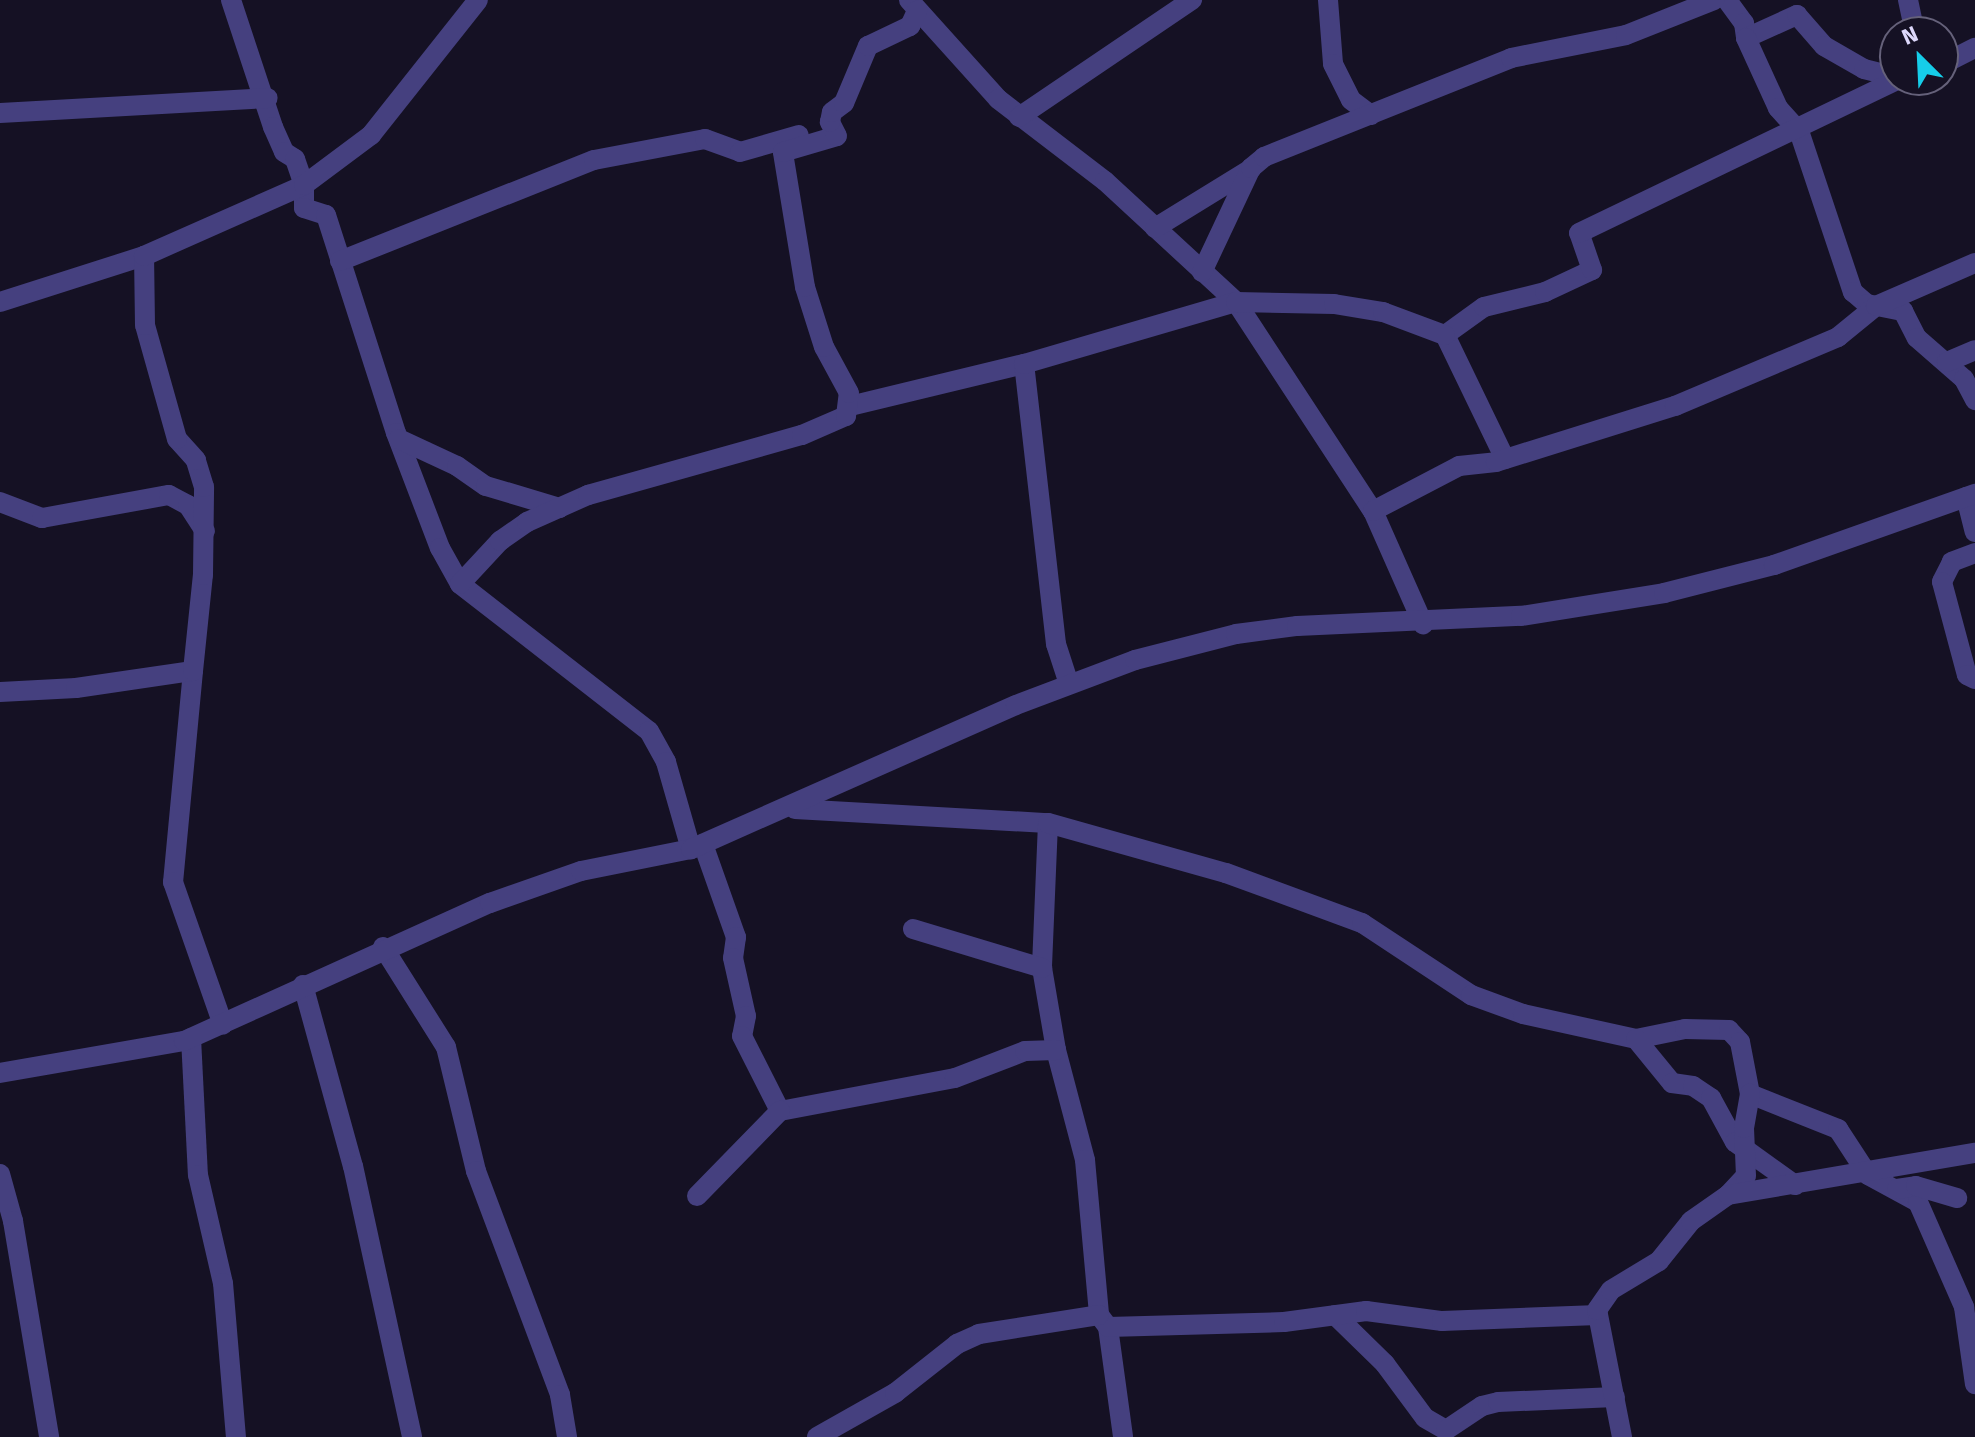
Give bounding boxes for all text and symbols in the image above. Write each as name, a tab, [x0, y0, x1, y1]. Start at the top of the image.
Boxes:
north arrow	[1879, 16, 1959, 96]
text: N	[1898, 20, 1922, 51]

